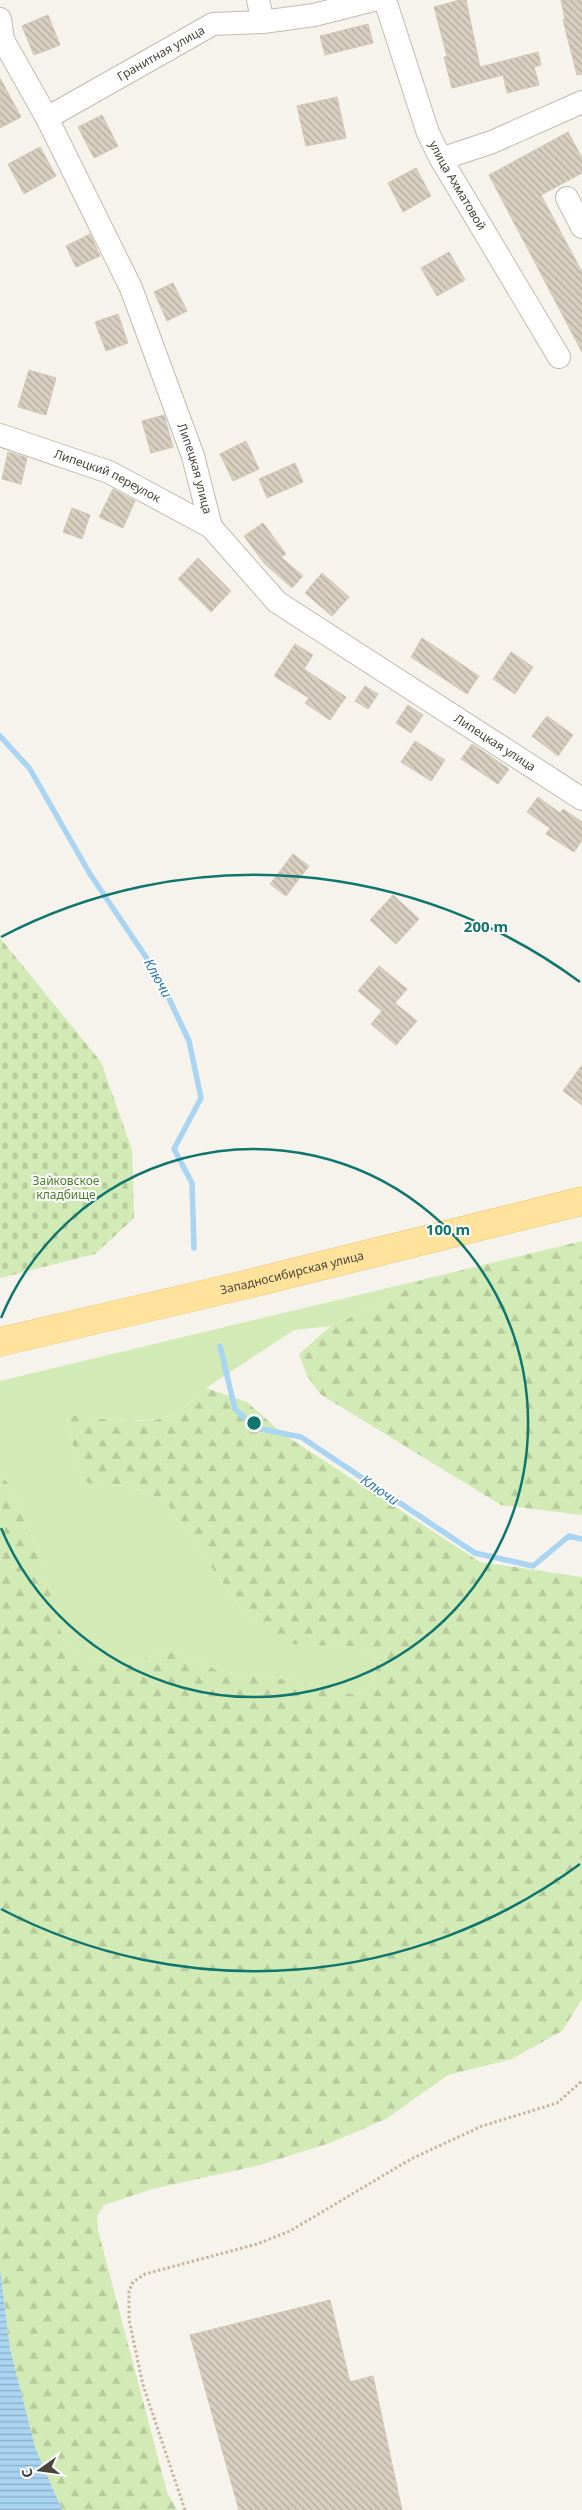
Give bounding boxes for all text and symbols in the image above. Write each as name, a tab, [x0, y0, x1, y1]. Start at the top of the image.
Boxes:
street label: Гранитная улица	[114, 21, 208, 85]
street label: улица Ахматовой	[425, 138, 490, 233]
street label: Липецкая улица	[174, 421, 216, 516]
street label: Липецкий переулок	[52, 445, 164, 507]
street label: Липецкая улица	[451, 710, 539, 775]
text: 200 m	[464, 916, 508, 936]
water label: Ключи	[140, 955, 177, 1001]
park label: Зайковское кладбище	[33, 1172, 100, 1203]
text: 100 m	[426, 1219, 470, 1239]
street label: Западносибирская улица	[218, 1247, 366, 1298]
centre of rings	[245, 1414, 263, 1432]
water label: Ключи	[357, 1470, 403, 1509]
north arrow	[15, 2445, 65, 2495]
text: С	[17, 2467, 37, 2480]

